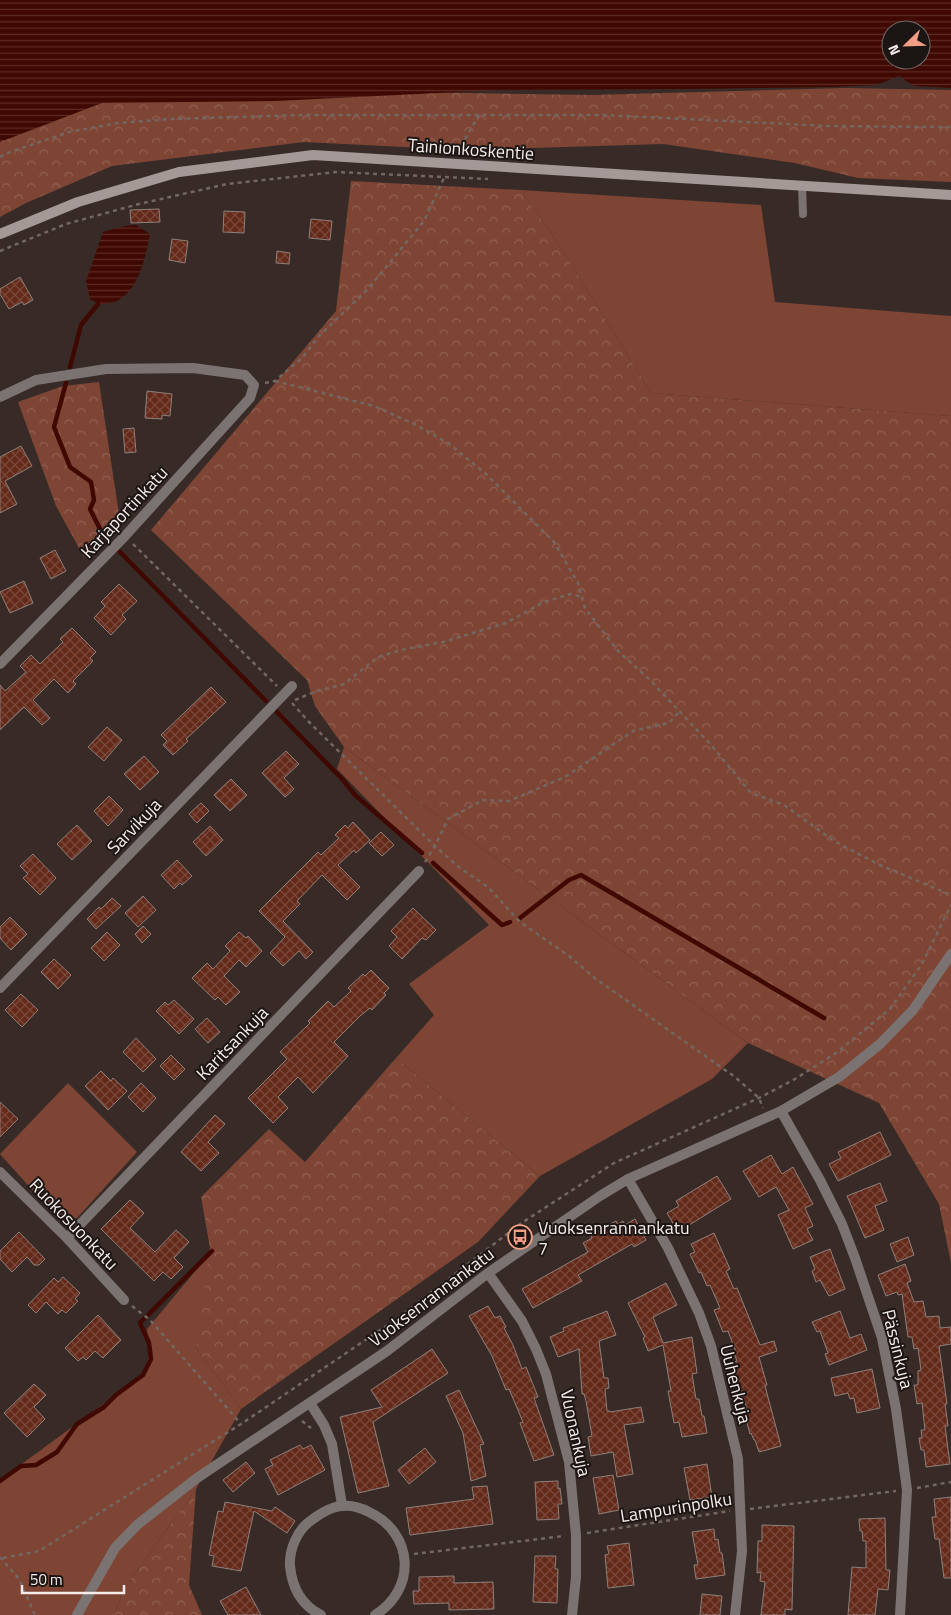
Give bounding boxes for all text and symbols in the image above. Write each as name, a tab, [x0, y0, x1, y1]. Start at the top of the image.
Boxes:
north arrow	[881, 20, 931, 70]
text: N	[882, 42, 905, 59]
street label: Tainionkoskentie	[407, 131, 535, 167]
street label: Karjaportinkatu	[74, 460, 174, 564]
street label: Sarvikuja	[100, 792, 168, 860]
street label: Karitsankuja	[190, 1000, 274, 1086]
street label: Ruokosuonkatu	[23, 1172, 125, 1276]
place label: Vuoksenrannankatu 7	[538, 1214, 690, 1262]
bus stop icon: Vuoksenrannankatu 7	[507, 1224, 533, 1250]
street label: Vuoksenrannankatu	[362, 1241, 500, 1353]
street label: Pässinkuja	[875, 1306, 921, 1392]
street label: Uuhenkuja	[713, 1342, 759, 1426]
street label: Vuonankuja	[554, 1387, 598, 1479]
street label: Lampurinpolku	[618, 1485, 734, 1529]
scale bar	[22, 1562, 125, 1594]
text: 50 m	[30, 1568, 63, 1591]

